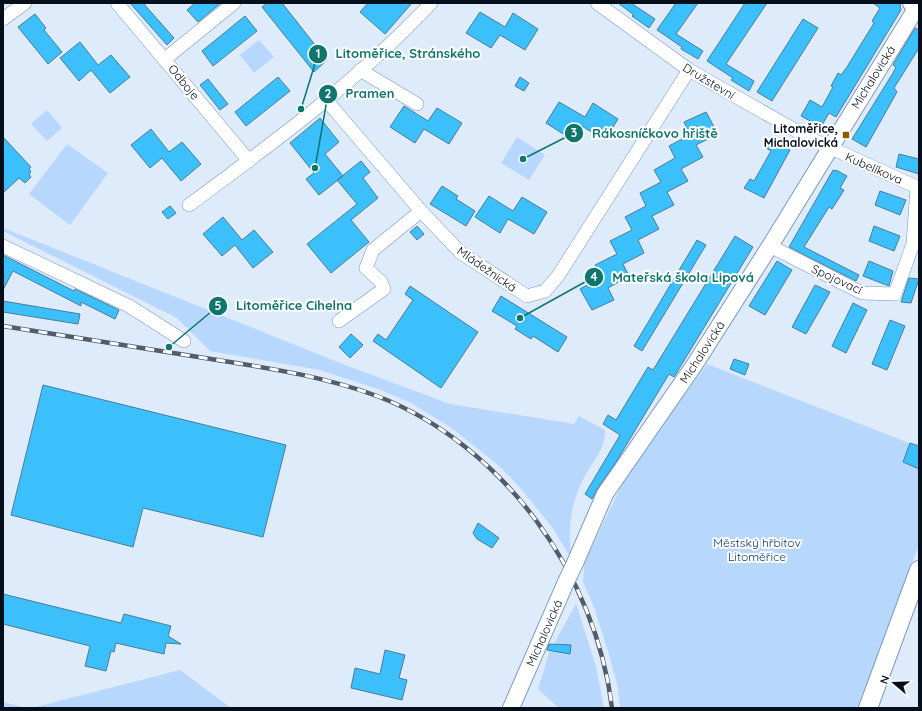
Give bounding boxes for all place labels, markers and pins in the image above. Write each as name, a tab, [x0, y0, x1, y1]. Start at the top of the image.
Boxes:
callout: Litoměřice, Stránského	[308, 41, 489, 66]
callout: Pramen	[318, 81, 403, 106]
callout: Rákosníčkovo hřiště	[564, 121, 726, 146]
place label: Litoměřice, Michalovická	[764, 121, 838, 150]
marker: Litoměřice, Michalovická	[841, 130, 851, 140]
callout: Mateřská škola Lipová	[584, 265, 762, 290]
callout: Litoměřice Cihelna	[208, 293, 360, 318]

